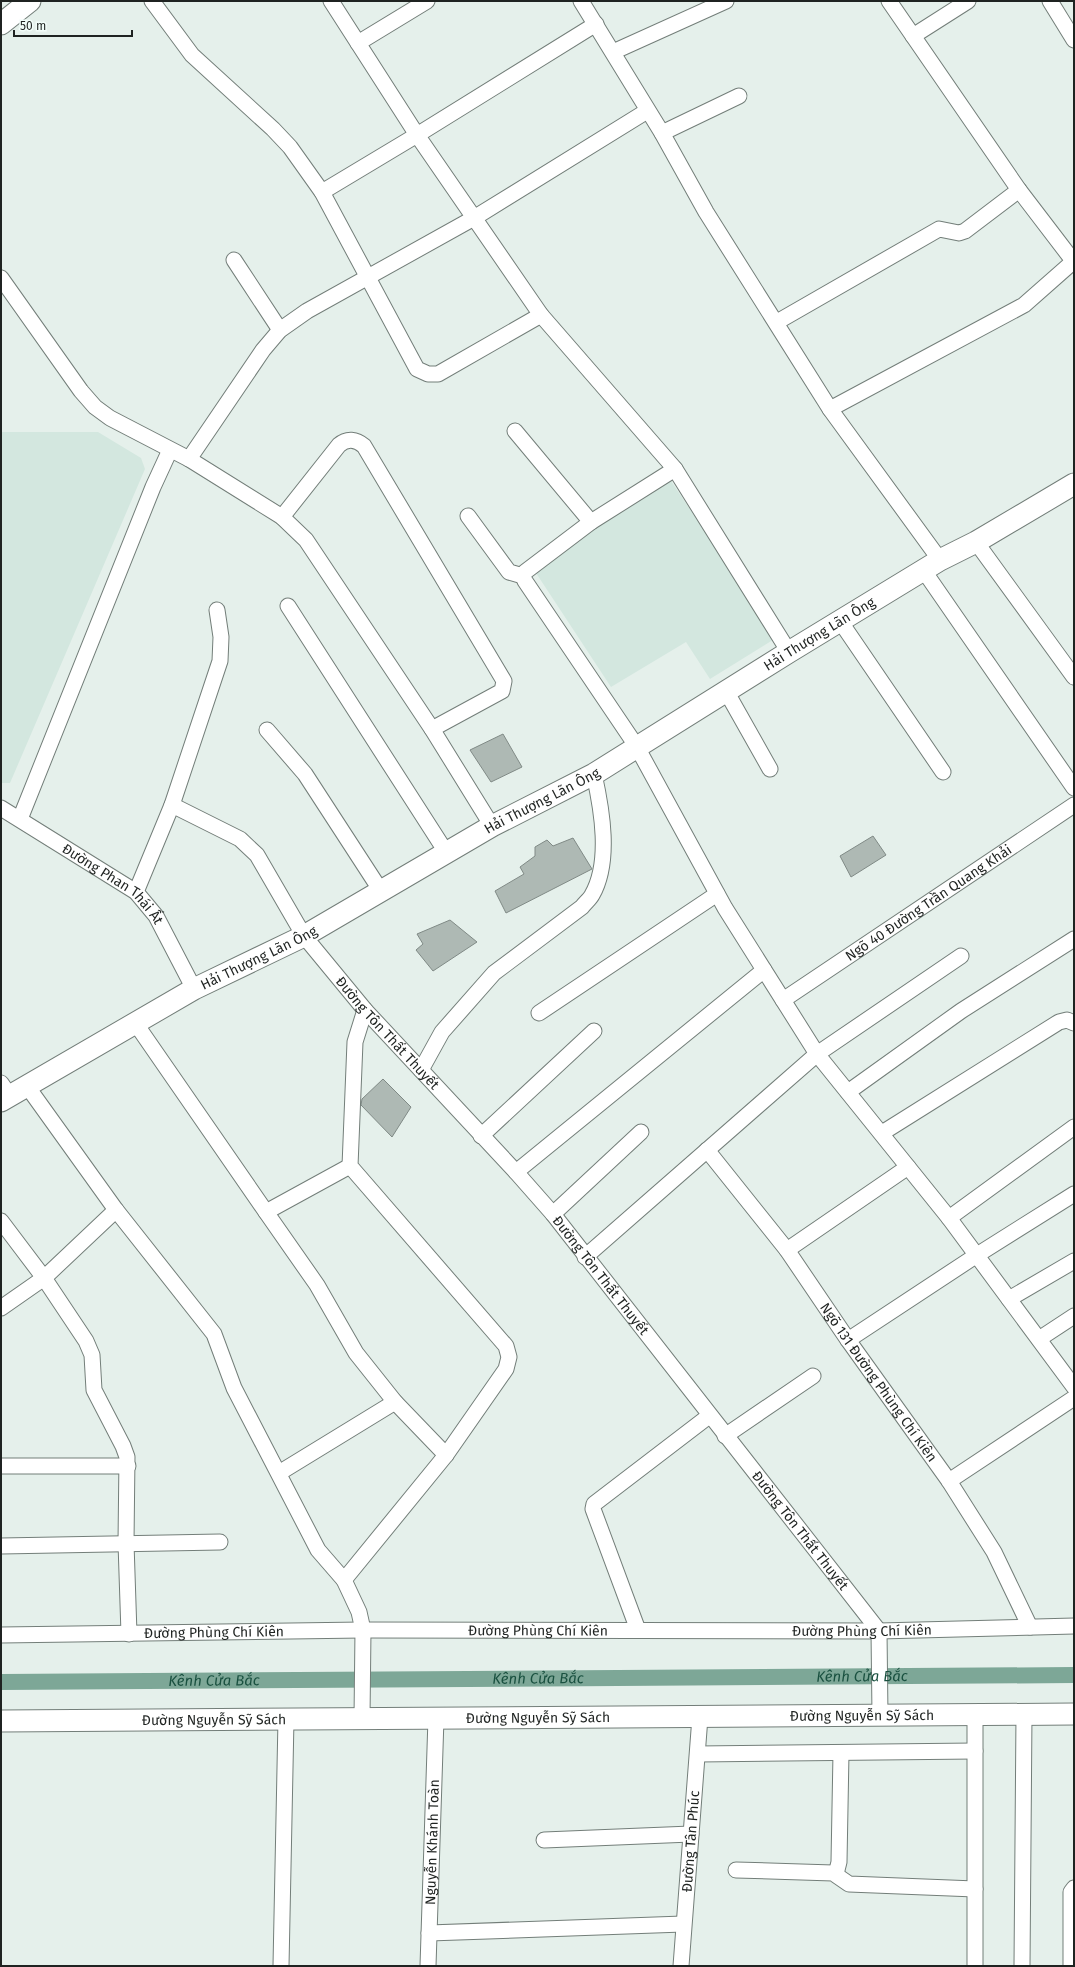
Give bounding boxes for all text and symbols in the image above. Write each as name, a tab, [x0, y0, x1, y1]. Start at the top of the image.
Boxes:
scale bar	[14, 12, 132, 38]
text: 50 m	[20, 19, 46, 33]
street label: Hải Thượng Lãn Ông	[761, 593, 879, 675]
street label: Hải Thượng Lãn Ông	[481, 764, 604, 838]
street label: Đường Phan Thái Ất	[59, 840, 167, 928]
street label: Ngõ 40 Đường Trần Quang Khải	[842, 841, 1015, 965]
street label: Hải Thượng Lãn Ông	[198, 922, 321, 994]
street label: Đường Tôn Thất Thuyết	[332, 973, 443, 1094]
street label: Đường Tôn Thất Thuyết	[549, 1213, 653, 1339]
street label: Ngõ 131 Đường Phùng Chí Kiên	[816, 1300, 941, 1465]
street label: Đường Tôn Thất Thuyết	[748, 1468, 852, 1594]
street label: Đường Phùng Chí Kiên	[468, 1622, 608, 1639]
street label: Đường Phùng Chí Kiên	[792, 1622, 932, 1640]
street label: Đường Phùng Chí Kiên	[144, 1623, 284, 1642]
water label: Kênh Cửa Bắc	[816, 1667, 909, 1686]
water label: Kênh Cửa Bắc	[492, 1669, 585, 1688]
water label: Kênh Cửa Bắc	[168, 1671, 261, 1690]
street label: Đường Nguyễn Sỹ Sách	[790, 1707, 934, 1725]
street label: Đường Nguyễn Sỹ Sách	[466, 1709, 610, 1727]
street label: Đường Nguyễn Sỹ Sách	[142, 1711, 286, 1729]
street label: Nguyễn Khánh Toàn	[422, 1779, 443, 1905]
street label: Đường Tân Phúc	[679, 1790, 703, 1893]

